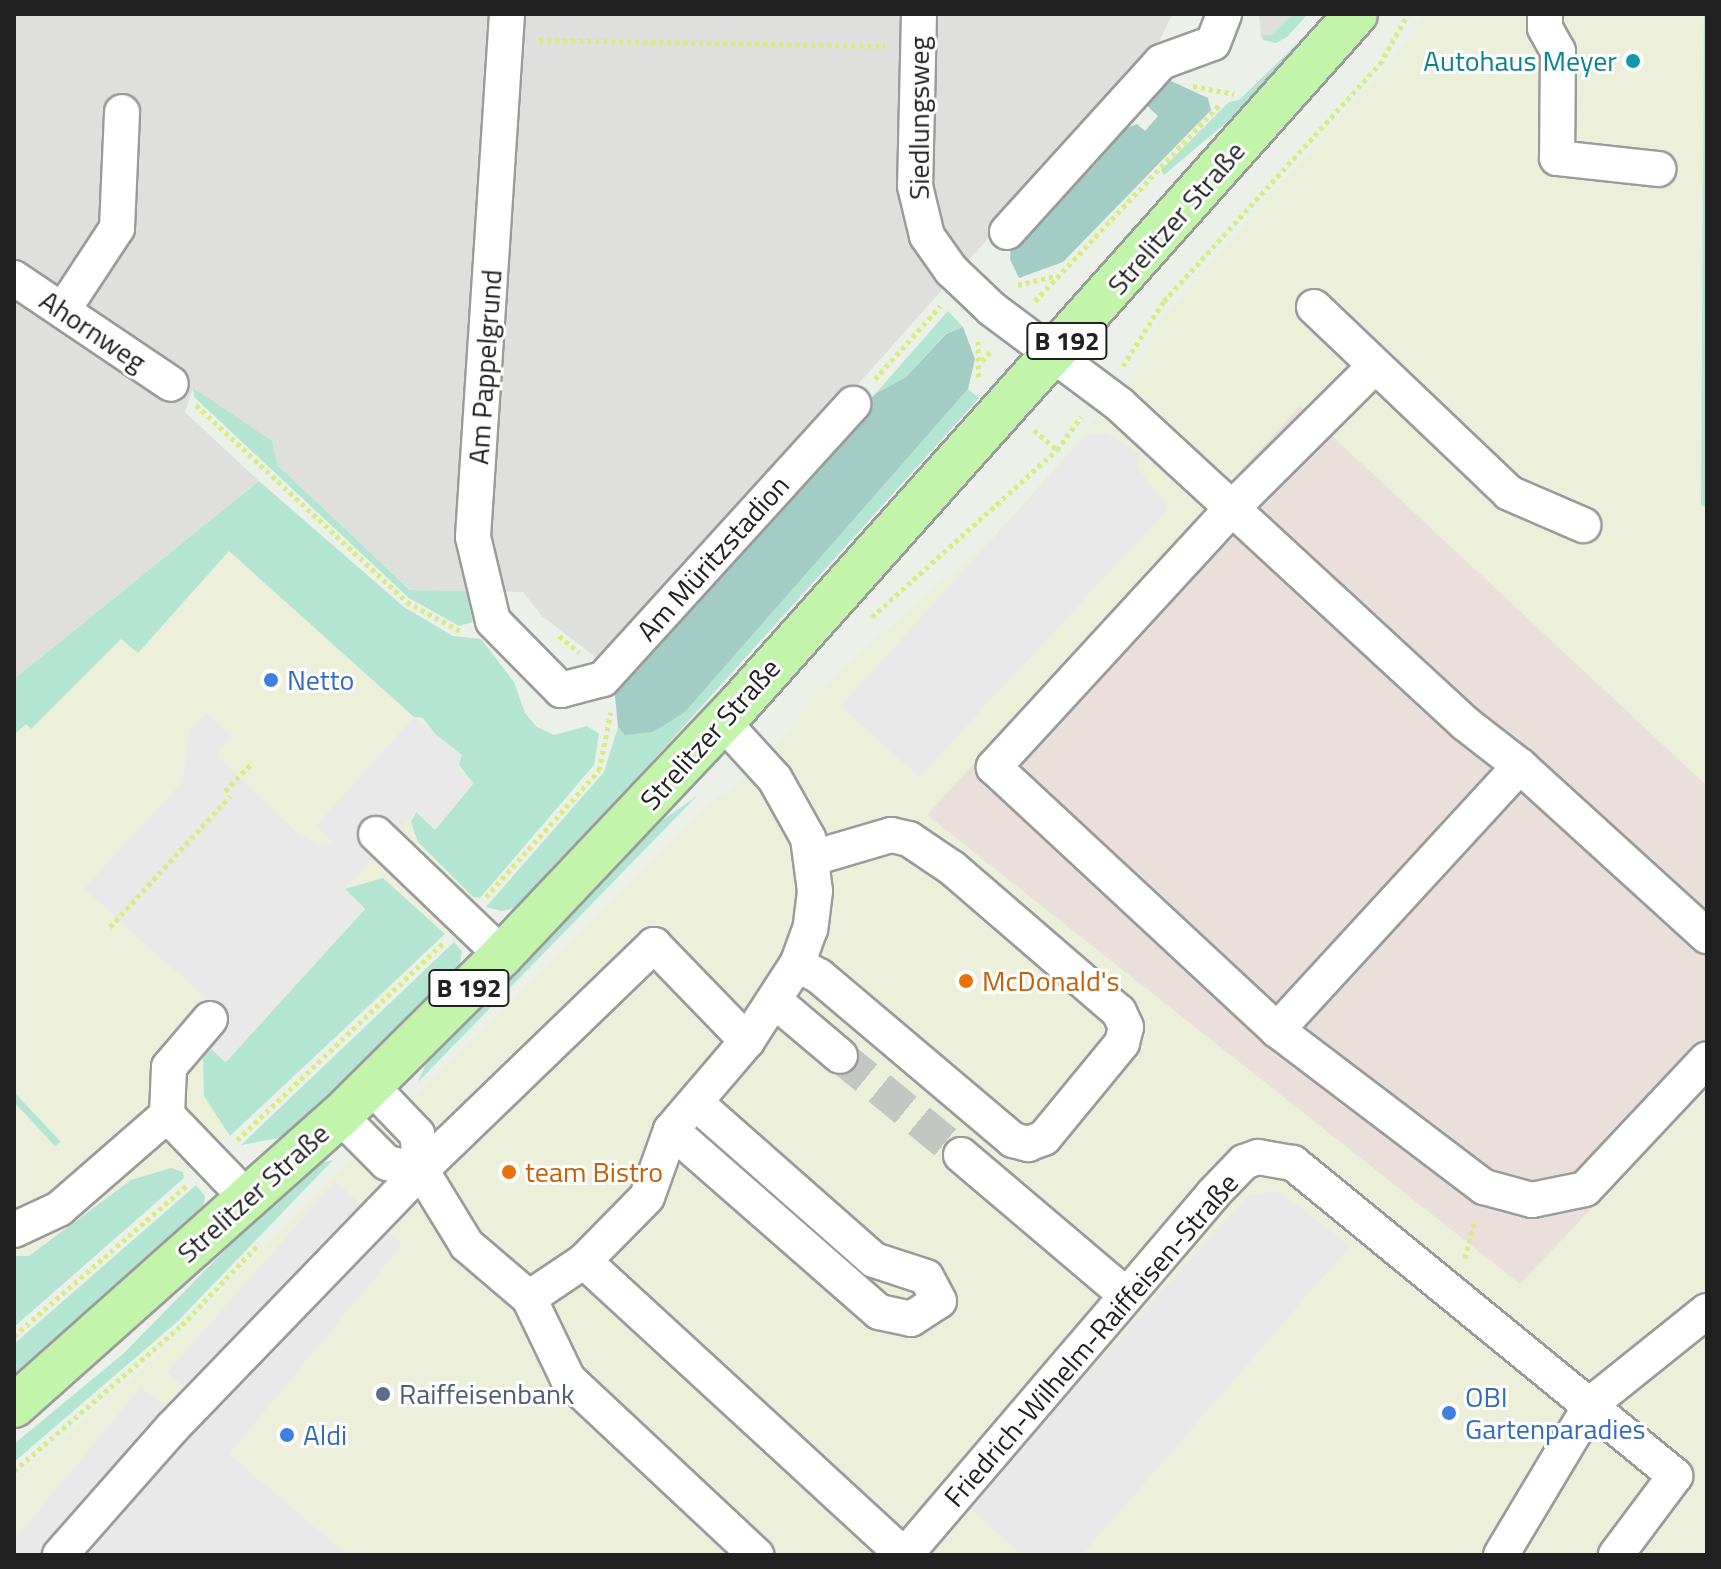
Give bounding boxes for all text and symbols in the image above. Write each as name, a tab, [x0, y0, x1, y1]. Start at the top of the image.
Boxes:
street label: Siedlungsweg	[902, 36, 936, 200]
place label: Autohaus Meyer	[1423, 44, 1617, 78]
marker: Autohaus Meyer	[1624, 52, 1642, 70]
street label: Strelitzer Straße	[1100, 135, 1252, 301]
street label: Am Pappelgrund	[461, 268, 509, 466]
street label: Ahornweg	[34, 283, 152, 379]
road number: B 192	[1025, 319, 1109, 363]
street label: Am Müritzstadion	[630, 468, 796, 648]
street label: Strelitzer Straße	[633, 651, 787, 817]
place label: Netto	[287, 663, 354, 697]
marker: Netto	[262, 671, 280, 689]
place label: McDonald's	[982, 964, 1119, 998]
road number: B 192	[427, 966, 511, 1010]
marker: McDonald's	[957, 972, 975, 990]
street label: Strelitzer Straße	[170, 1116, 336, 1270]
place label: team Bistro	[525, 1155, 663, 1189]
marker: team Bistro	[500, 1163, 518, 1181]
street label: Friedrich-Wilhelm-Raiffeisen-Straße	[937, 1166, 1245, 1514]
place label: Raiffeisenbank	[399, 1377, 574, 1411]
place label: OBI Gartenparadies	[1465, 1380, 1646, 1446]
marker: Raiffeisenbank	[374, 1385, 392, 1403]
marker: OBI Gartenparadies	[1440, 1404, 1458, 1422]
place label: Aldi	[303, 1418, 347, 1452]
marker: Aldi	[278, 1426, 296, 1444]

